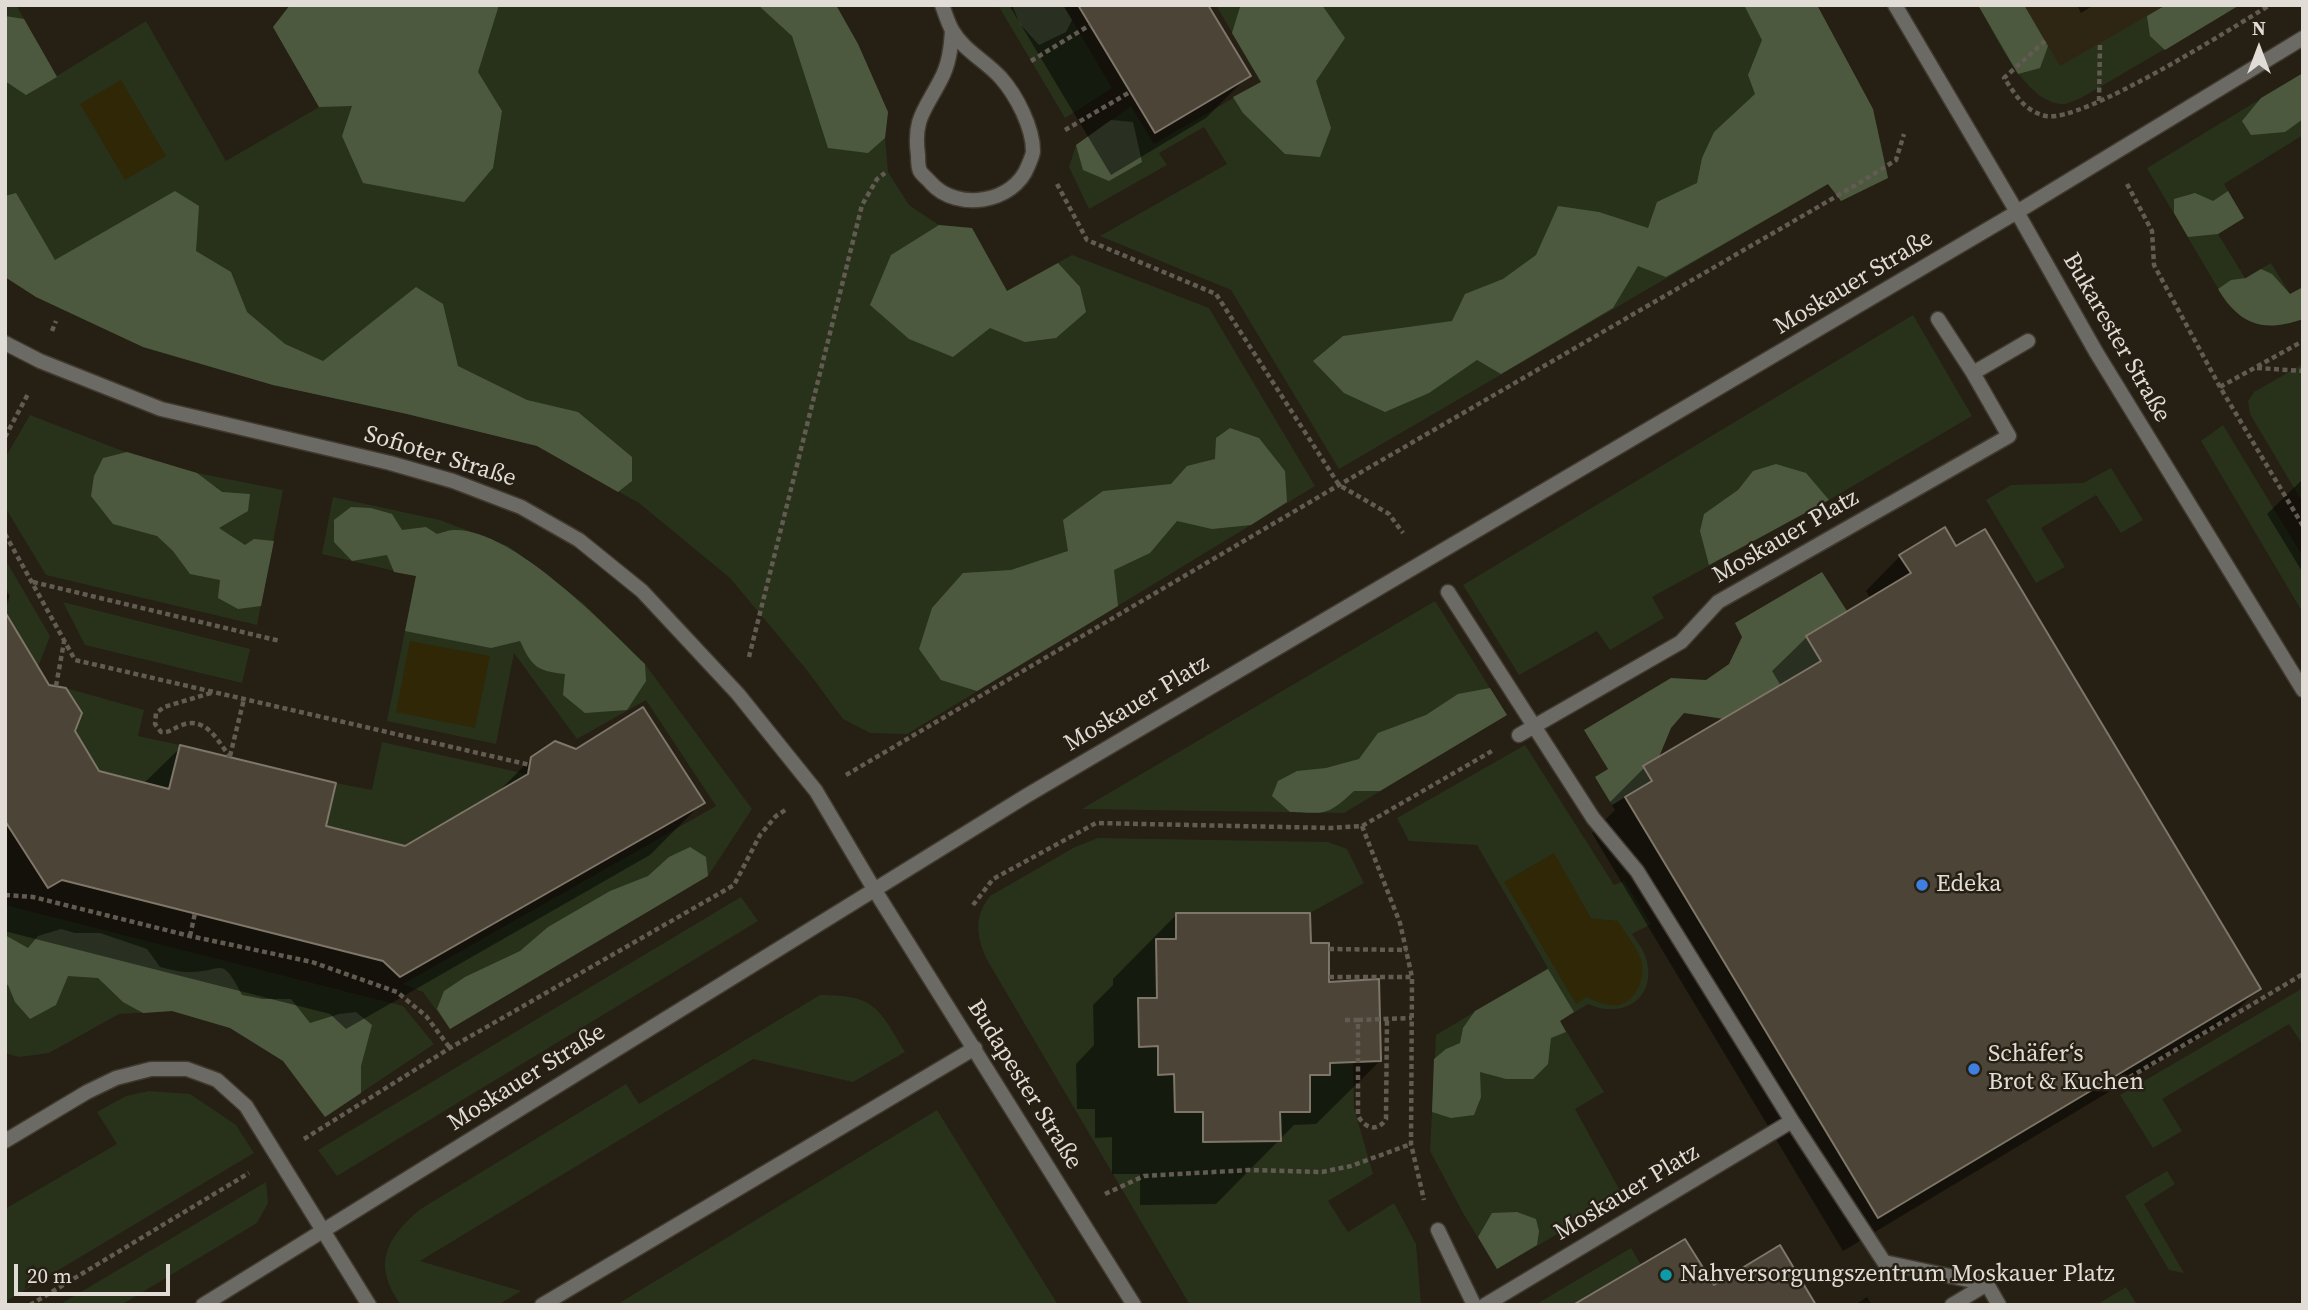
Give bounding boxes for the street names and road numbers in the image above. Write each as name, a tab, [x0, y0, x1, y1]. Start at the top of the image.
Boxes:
street label: Moskauer Straße	[1769, 224, 1939, 342]
street label: Bukarester Straße	[2056, 248, 2176, 428]
street label: Sofioter Straße	[361, 420, 519, 494]
street label: Moskauer Platz	[1708, 484, 1864, 590]
street label: Moskauer Platz	[1059, 650, 1215, 758]
street label: Budapester Straße	[960, 995, 1088, 1175]
street label: Moskauer Straße	[443, 1018, 611, 1138]
street label: Moskauer Platz	[1549, 1139, 1705, 1247]

